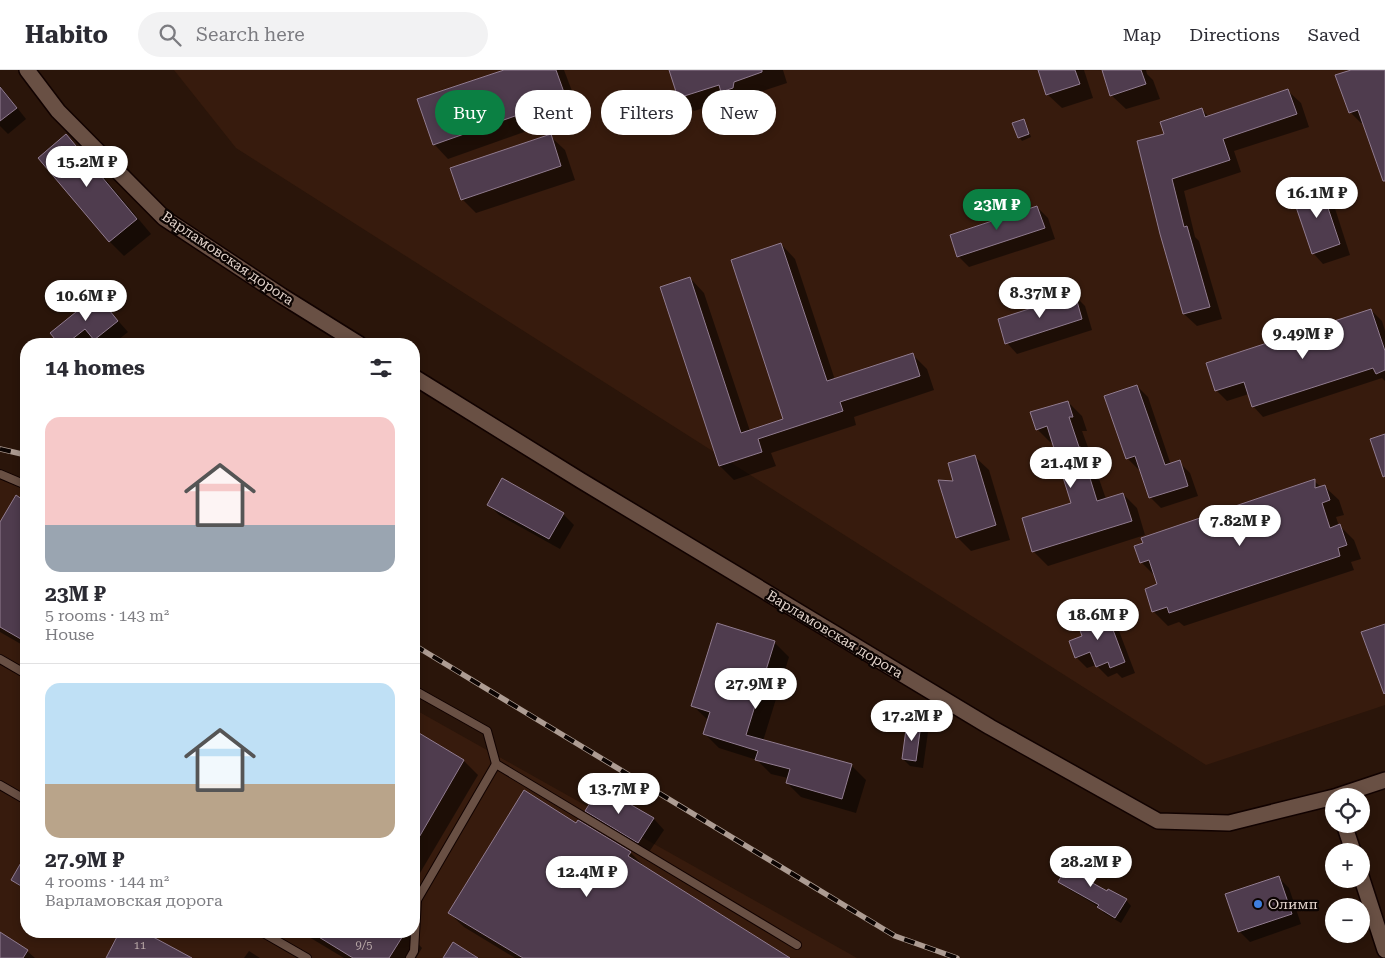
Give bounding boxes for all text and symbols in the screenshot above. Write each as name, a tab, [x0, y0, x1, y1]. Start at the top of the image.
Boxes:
search box	[138, 12, 488, 57]
text: Habito	[25, 21, 108, 49]
icon: search	[156, 21, 184, 49]
text: Search here	[196, 23, 305, 46]
text: Map	[1123, 24, 1161, 45]
text: Directions	[1189, 24, 1280, 45]
text: Saved	[1308, 24, 1360, 45]
chip: Buy	[435, 90, 505, 135]
chip: Rent	[515, 90, 591, 135]
chip: Filters	[601, 90, 692, 135]
chip: New	[702, 90, 776, 135]
pin: 15.2M ₽	[41, 146, 133, 188]
text: 15.2M ₽	[57, 152, 117, 171]
pin: 16.1M ₽	[1271, 176, 1363, 219]
text: 16.1M ₽	[1287, 183, 1347, 202]
pin: 23M ₽	[962, 189, 1032, 231]
text: 23M ₽	[974, 195, 1020, 214]
street label: Варламовская дорога	[159, 208, 297, 308]
pin: 8.37M ₽	[994, 276, 1086, 319]
pin: 10.6M ₽	[40, 280, 132, 322]
text: 8.37M ₽	[1010, 283, 1070, 302]
text: 10.6M ₽	[56, 286, 116, 305]
pin: 9.49M ₽	[1257, 318, 1349, 360]
text: 9.49M ₽	[1273, 324, 1333, 343]
icon: filters	[367, 354, 395, 382]
text: 14 homes	[45, 356, 145, 380]
pin: 21.4M ₽	[1025, 446, 1117, 489]
icon: home	[175, 450, 265, 540]
text: 21.4M ₽	[1041, 453, 1101, 472]
pin: 7.82M ₽	[1194, 504, 1286, 547]
text: 7.82M ₽	[1210, 511, 1270, 530]
text: 23M ₽	[45, 582, 106, 606]
street label: Варламовская дорога	[764, 587, 906, 681]
pin: 18.6M ₽	[1052, 598, 1144, 641]
text: 18.6M ₽	[1068, 605, 1128, 624]
text: 5 rooms · 143 m²	[45, 606, 169, 625]
text: House	[45, 625, 94, 644]
pin: 27.9M ₽	[710, 668, 802, 710]
text: 27.9M ₽	[726, 674, 786, 693]
pin: 17.2M ₽	[866, 700, 958, 742]
text: 17.2M ₽	[882, 706, 942, 725]
icon: home	[175, 715, 265, 805]
pin: 13.7M ₽	[573, 772, 665, 815]
text: 13.7M ₽	[589, 779, 649, 798]
map controls	[1325, 788, 1370, 943]
button: locate	[1325, 788, 1370, 833]
button: +	[1325, 843, 1370, 888]
pin: 28.2M ₽	[1045, 846, 1137, 888]
text: 27.9M ₽	[45, 848, 124, 872]
text: 28.2M ₽	[1061, 852, 1121, 871]
pin: 12.4M ₽	[541, 856, 633, 898]
text: 12.4M ₽	[557, 862, 617, 881]
text: 4 rooms · 144 m²	[45, 872, 169, 891]
text: Варламовская дорога	[45, 891, 223, 910]
place label: Олимп	[1268, 896, 1318, 912]
marker: Олимп	[1252, 898, 1264, 910]
button: −	[1325, 898, 1370, 943]
house number: 11	[134, 939, 146, 952]
house number: 9/5	[356, 939, 372, 952]

